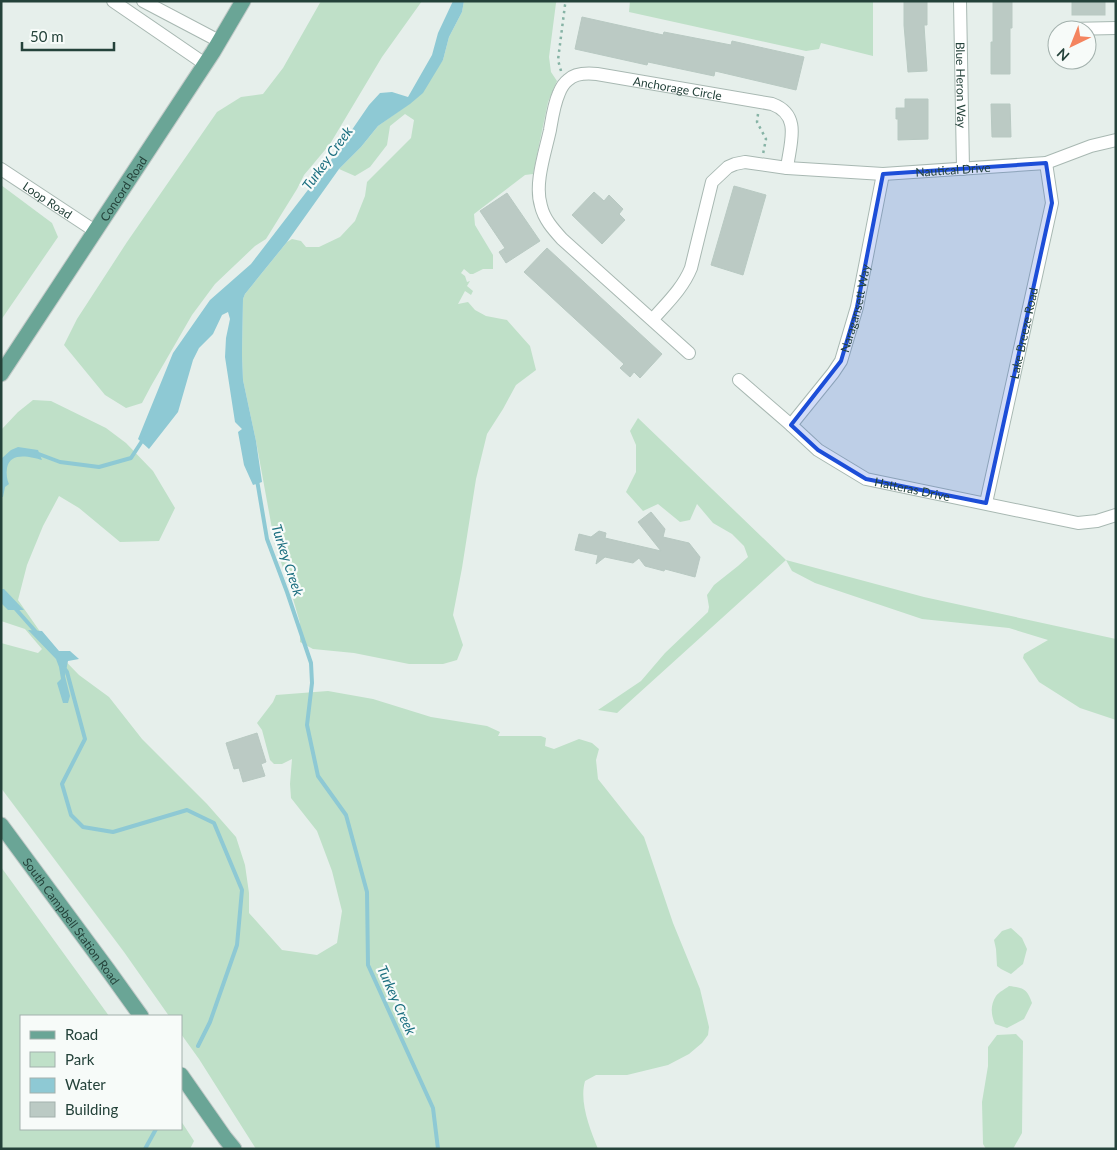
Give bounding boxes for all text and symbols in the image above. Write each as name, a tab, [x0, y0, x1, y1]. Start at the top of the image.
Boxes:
scale bar	[22, 20, 115, 52]
north arrow	[1047, 20, 1097, 70]
text: 50 m	[30, 27, 64, 45]
street label: Blue Heron Way	[953, 42, 970, 129]
text: N	[1053, 45, 1073, 65]
street label: Anchorage Circle	[632, 73, 723, 103]
water label: Turkey Creek	[298, 123, 356, 193]
street label: Concord Road	[96, 153, 150, 224]
street label: Nautical Drive	[915, 159, 991, 179]
street label: Loop Road	[20, 178, 75, 221]
street label: Naragansett Way	[837, 262, 873, 354]
street label: Lake Breeze Road	[1006, 286, 1041, 380]
street label: Hatteras Drive	[873, 473, 951, 504]
water label: Turkey Creek	[268, 522, 308, 598]
street label: South Campbell Station Road	[20, 854, 123, 987]
water label: Turkey Creek	[374, 963, 420, 1038]
legend	[20, 1015, 182, 1130]
text: Road	[65, 1025, 98, 1043]
text: Park	[65, 1050, 95, 1068]
text: Water	[65, 1075, 106, 1093]
text: Building	[65, 1100, 118, 1118]

